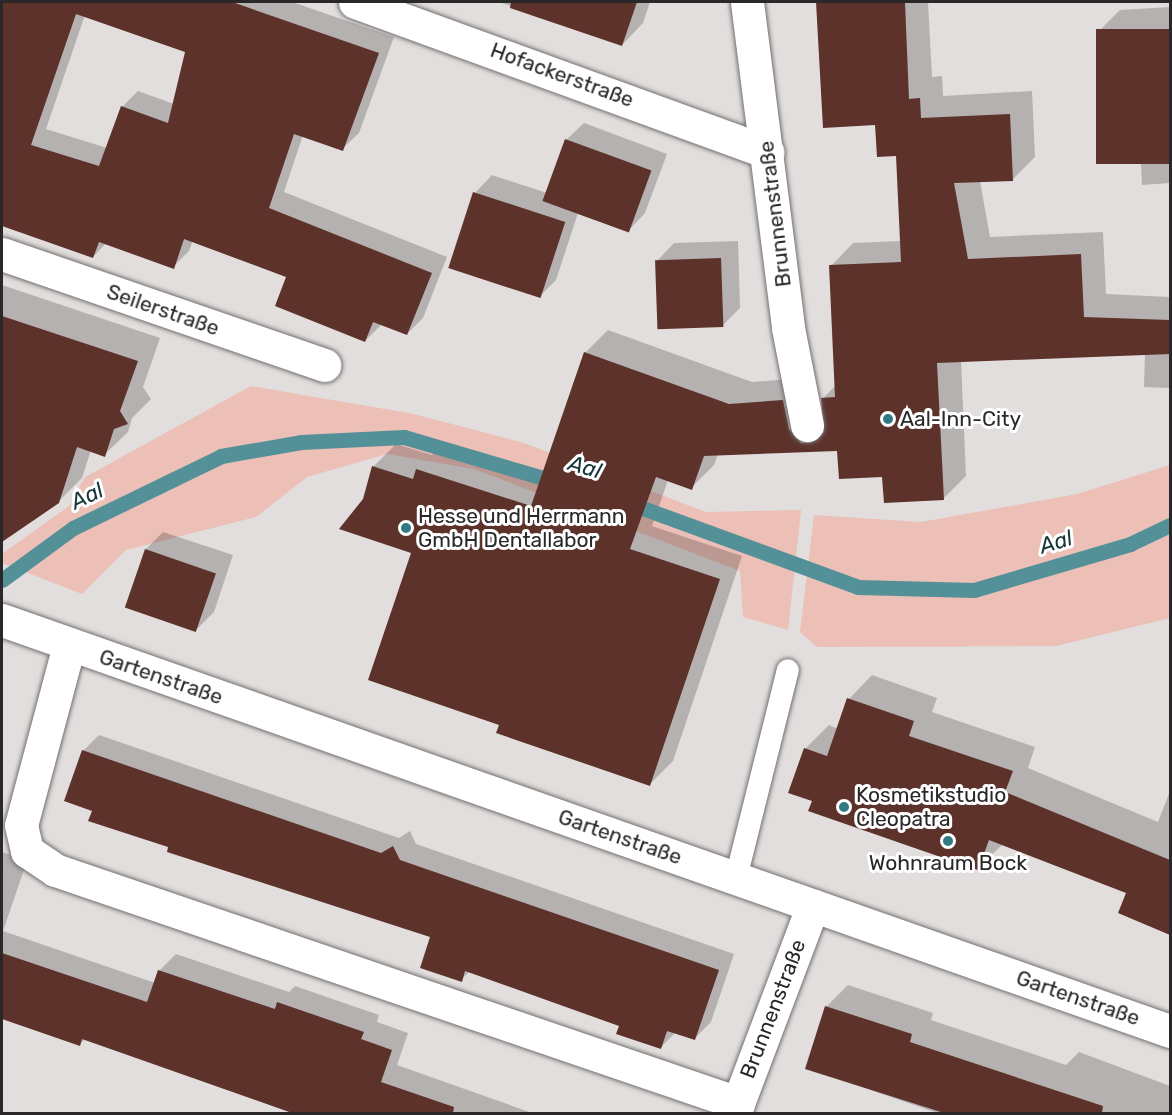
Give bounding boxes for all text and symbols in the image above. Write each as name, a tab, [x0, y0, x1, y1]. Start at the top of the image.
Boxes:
street label: Hofackerstraße	[487, 37, 637, 113]
street label: Brunnenstraße	[754, 140, 796, 288]
street label: Seilerstraße	[103, 279, 223, 341]
place label: Aal-Inn-City	[900, 406, 1021, 432]
marker: Aal-Inn-City	[881, 412, 895, 426]
water label: Aal	[565, 450, 605, 484]
water label: Aal	[66, 477, 108, 515]
place label: Hesse und Herrmann GmbH Dentallabor	[418, 503, 625, 553]
marker: Hesse und Herrmann GmbH Dentallabor	[399, 521, 413, 535]
water label: Aal	[1036, 525, 1076, 559]
street label: Gartenstraße	[96, 644, 226, 710]
place label: Kosmetikstudio Cleopatra	[856, 782, 1006, 832]
marker: Kosmetikstudio Cleopatra	[837, 800, 851, 814]
street label: Gartenstraße	[555, 804, 685, 870]
marker: Wohnraum Bock	[941, 834, 955, 848]
place label: Wohnraum Bock	[869, 850, 1027, 876]
street label: Brunnenstraße	[735, 936, 811, 1082]
street label: Gartenstraße	[1013, 965, 1143, 1031]

